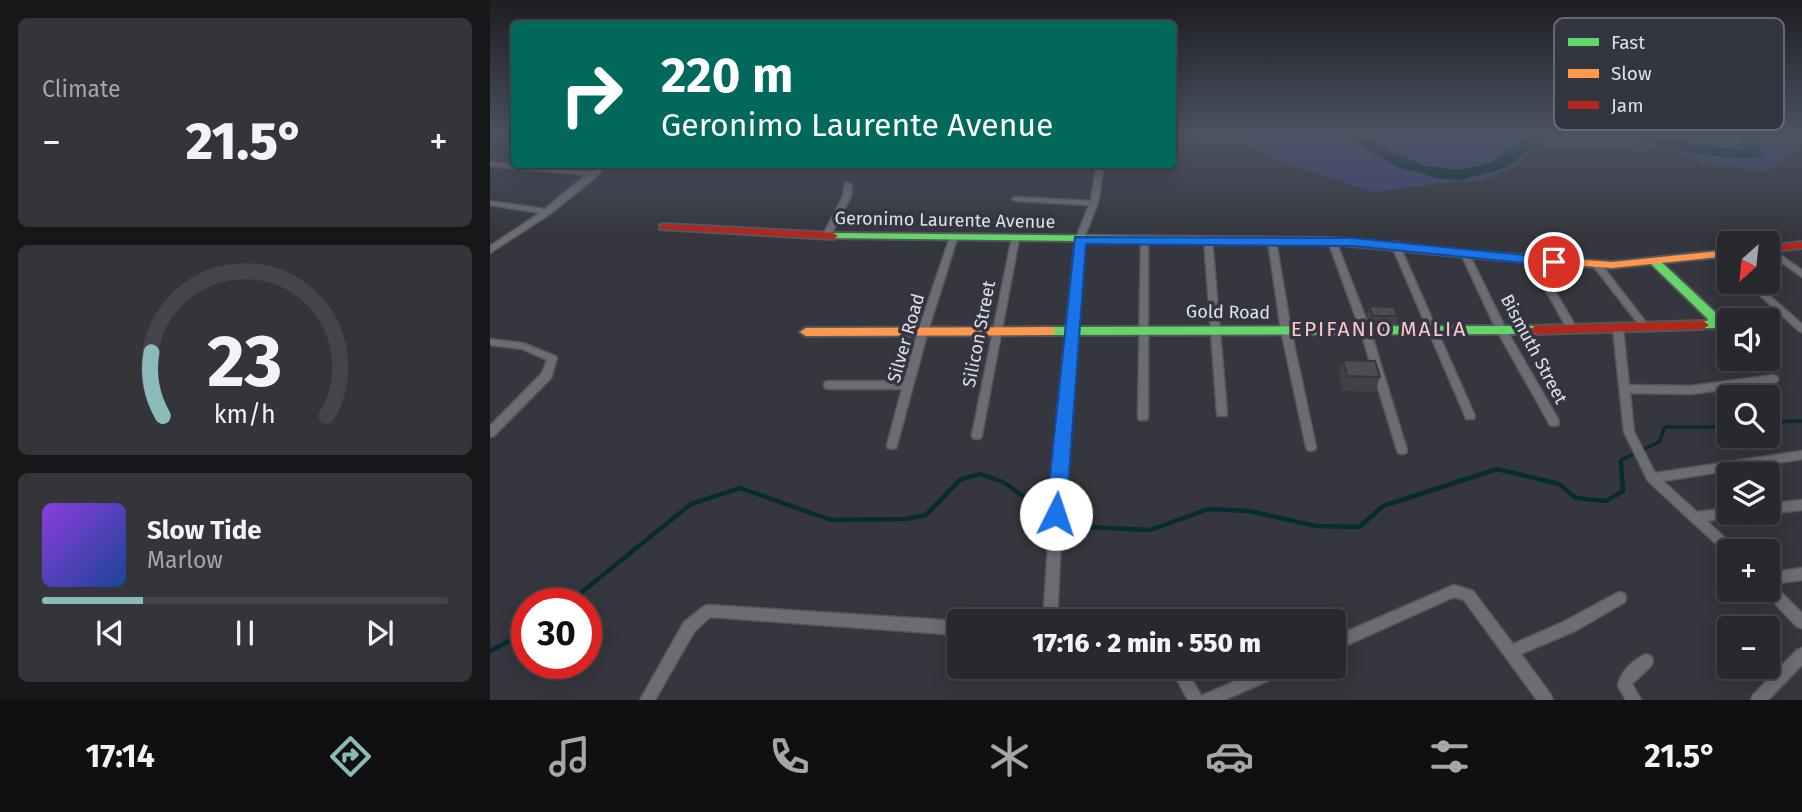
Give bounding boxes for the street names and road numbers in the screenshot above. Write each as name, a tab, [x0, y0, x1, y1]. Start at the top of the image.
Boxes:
street label: Geronimo Laurente Avenue	[834, 207, 1056, 233]
street label: Silicon Street	[958, 278, 1000, 389]
street label: Bismuth Street	[1496, 290, 1572, 408]
street label: Silver Road	[883, 291, 929, 385]
street label: Gold Road	[1186, 300, 1270, 324]

